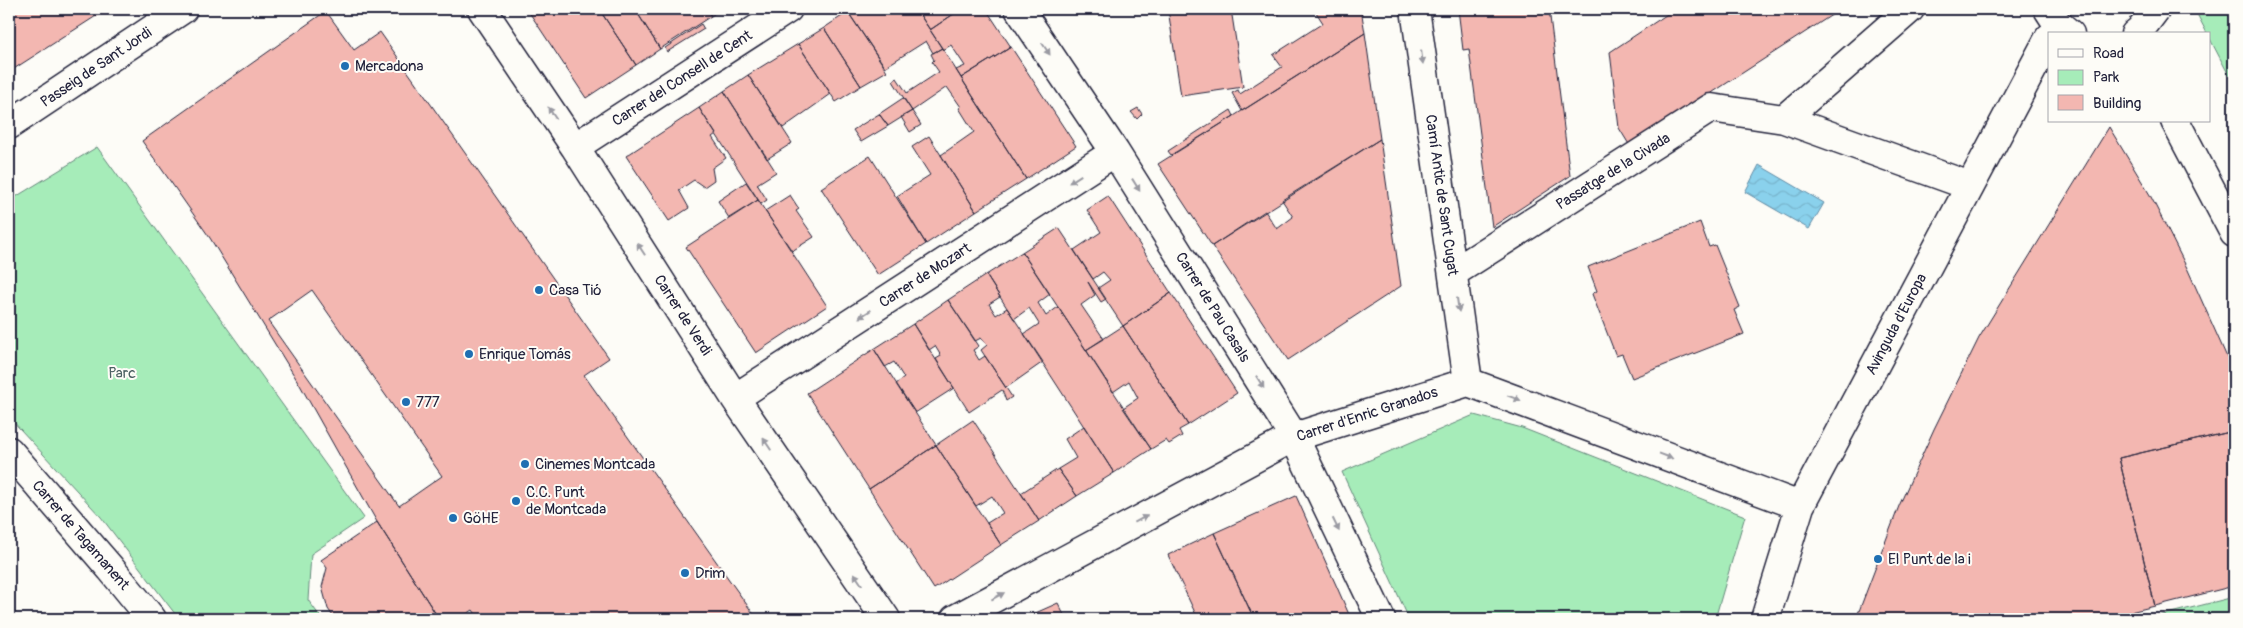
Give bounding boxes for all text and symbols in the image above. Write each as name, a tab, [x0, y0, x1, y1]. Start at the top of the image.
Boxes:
street label: Passeig de Sant Jordi	[37, 23, 156, 112]
street label: Carrer del Consell de Cent	[609, 26, 757, 131]
legend	[2048, 32, 2210, 122]
one-way arrow	[1042, 42, 1051, 56]
text: Road	[2093, 44, 2124, 63]
one-way arrow	[1419, 49, 1427, 65]
place label: Mercadona	[355, 57, 424, 76]
marker: Mercadona	[339, 60, 351, 72]
text: Park	[2093, 68, 2120, 87]
text: Building	[2093, 94, 2141, 113]
one-way arrow	[548, 106, 557, 120]
street label: Camí Antic de Sant Cugat	[1421, 113, 1462, 278]
street label: Passatge de la Civada	[1553, 129, 1674, 214]
one-way arrow	[1068, 174, 1081, 183]
one-way arrow	[1131, 178, 1141, 191]
street label: Carrer de Mozart	[876, 238, 976, 312]
one-way arrow	[636, 243, 645, 256]
street label: Carrer de Pau Casals	[1171, 249, 1254, 366]
street label: Avinguda d'Europa	[1862, 270, 1931, 378]
street label: Carrer de Verdi	[649, 271, 716, 359]
place label: Casa Tió	[549, 281, 601, 300]
marker: Casa Tió	[533, 284, 545, 296]
one-way arrow	[1454, 297, 1462, 313]
one-way arrow	[858, 310, 871, 319]
place label: Enrique Tomás	[479, 345, 571, 364]
marker: Enrique Tomás	[463, 348, 475, 360]
park label: Parc	[108, 364, 136, 383]
one-way arrow	[1255, 375, 1264, 388]
street label: Carrer d'Enric Granados	[1294, 383, 1440, 446]
place label: 777	[416, 393, 440, 412]
one-way arrow	[1507, 394, 1522, 402]
marker: 777	[400, 396, 412, 408]
one-way arrow	[762, 438, 772, 451]
one-way arrow	[1659, 452, 1674, 460]
place label: Cinemes Montcada	[535, 455, 655, 474]
marker: Cinemes Montcada	[519, 458, 531, 470]
street label: Carrer de Tagamanent	[28, 476, 134, 595]
place label: C.C. Punt de Montcada	[526, 483, 606, 519]
marker: C.C. Punt de Montcada	[510, 495, 522, 507]
place label: GöHE	[463, 509, 499, 528]
marker: GöHE	[447, 512, 459, 524]
one-way arrow	[1134, 515, 1148, 523]
one-way arrow	[1332, 518, 1340, 532]
place label: El Punt de la i	[1888, 550, 1971, 569]
marker: El Punt de la i	[1872, 553, 1884, 565]
place label: Drim	[695, 564, 725, 583]
marker: Drim	[679, 567, 691, 579]
one-way arrow	[853, 572, 863, 586]
one-way arrow	[991, 592, 1005, 600]

